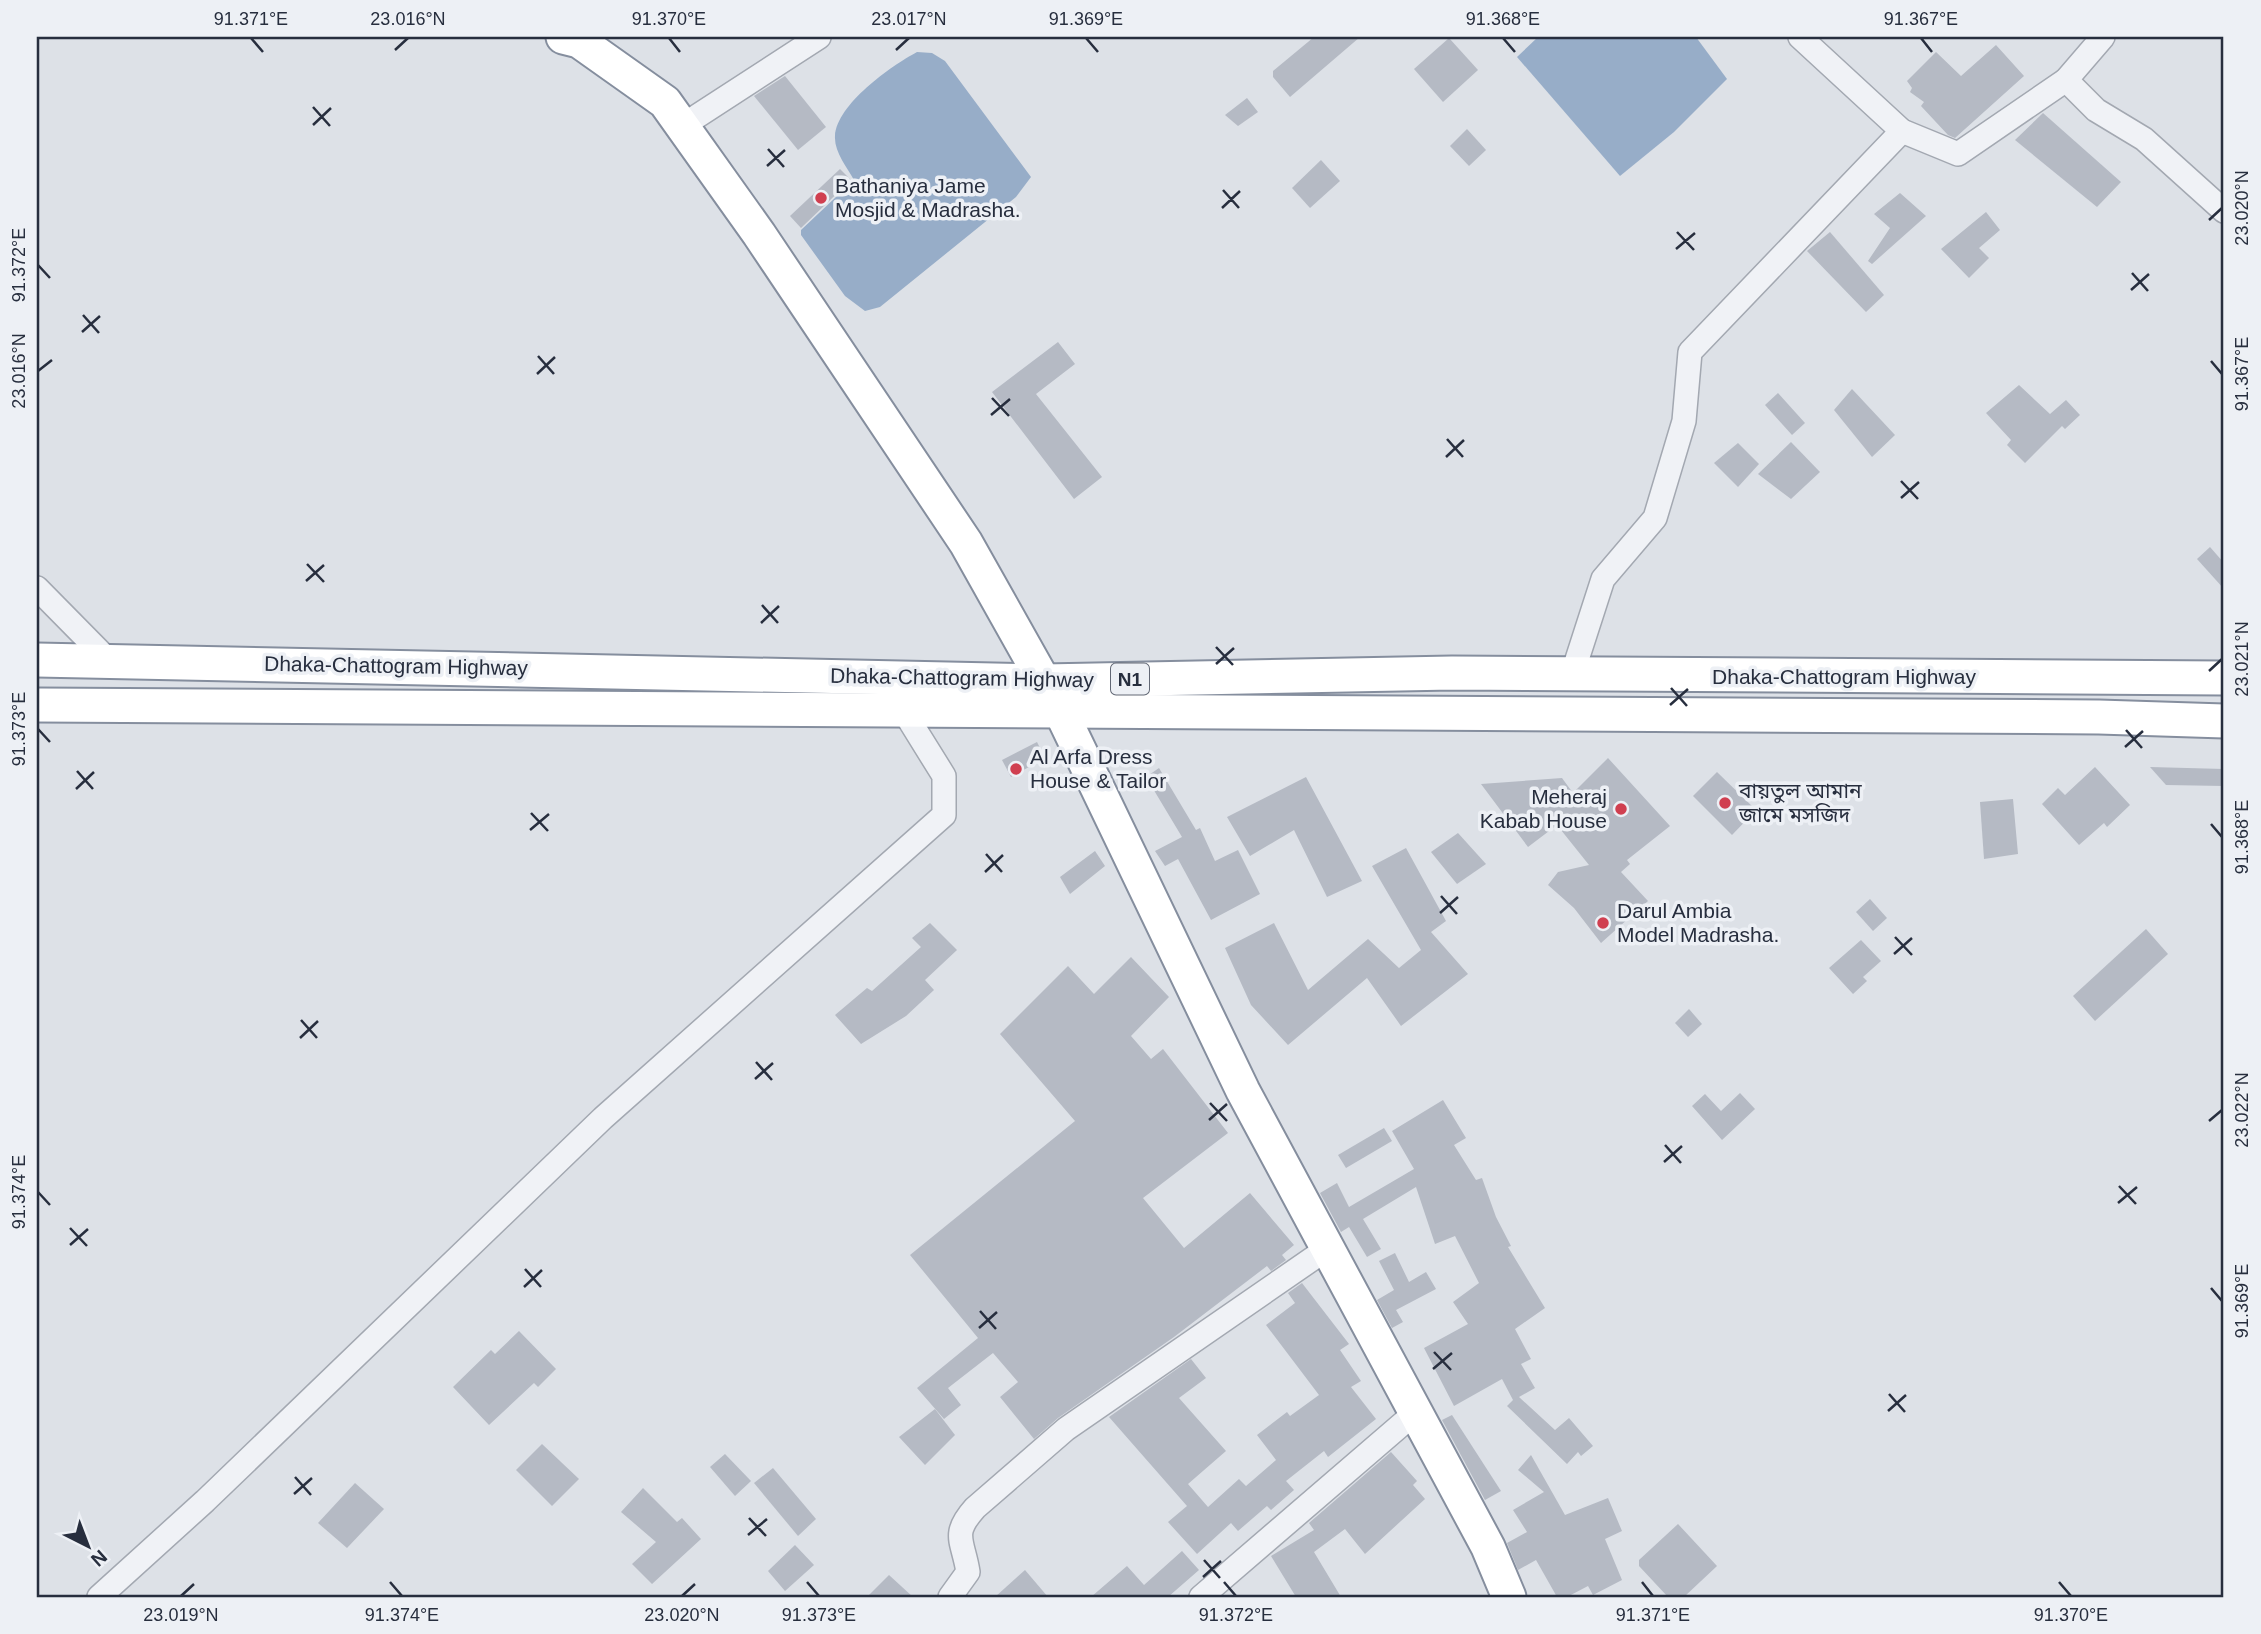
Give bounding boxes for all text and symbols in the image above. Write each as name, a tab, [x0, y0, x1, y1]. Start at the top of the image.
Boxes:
text: 91.371°E	[214, 9, 288, 29]
text: 23.016°N	[370, 9, 446, 29]
text: 91.370°E	[632, 9, 706, 29]
text: 23.017°N	[871, 9, 947, 29]
text: 91.369°E	[1049, 9, 1123, 29]
text: 91.368°E	[1466, 9, 1540, 29]
text: 91.367°E	[1884, 9, 1958, 29]
text: 23.020°N	[2232, 170, 2252, 246]
place label: Bathaniya Jame Mosjid & Madrasha.	[835, 174, 1021, 221]
marker: Bathaniya Jame Mosjid & Madrasha.	[813, 190, 829, 206]
text: 91.372°E	[9, 228, 29, 302]
text: 23.016°N	[9, 333, 29, 409]
text: 91.367°E	[2232, 337, 2252, 411]
text: 23.021°N	[2232, 621, 2252, 697]
street label: Dhaka-Chattogram Highway	[264, 652, 529, 679]
street label: Dhaka-Chattogram Highway	[830, 664, 1095, 691]
road number: N1	[1111, 664, 1149, 694]
street label: Dhaka-Chattogram Highway	[1712, 665, 1976, 688]
text: 91.373°E	[9, 692, 29, 766]
place label: Al Arfa Dress House & Tailor	[1030, 745, 1166, 792]
marker: Al Arfa Dress House & Tailor	[1008, 761, 1024, 777]
place label: বায়তুল আমান জামে মসজিদ	[1738, 779, 1862, 826]
place label: Meheraj Kabab House	[1480, 785, 1607, 832]
marker: বায়তুল আমান জামে মসজিদ	[1717, 795, 1733, 811]
text: 91.368°E	[2232, 800, 2252, 874]
marker: Meheraj Kabab House	[1613, 801, 1629, 817]
place label: Darul Ambia Model Madrasha.	[1617, 899, 1779, 946]
marker: Darul Ambia Model Madrasha.	[1595, 915, 1611, 931]
text: 23.022°N	[2232, 1072, 2252, 1148]
text: 91.374°E	[9, 1155, 29, 1229]
text: 91.369°E	[2232, 1264, 2252, 1338]
north arrow	[52, 1512, 122, 1582]
text: N	[87, 1546, 111, 1571]
text: 23.019°N	[143, 1605, 219, 1625]
text: 91.374°E	[365, 1605, 439, 1625]
text: 23.020°N	[644, 1605, 720, 1625]
text: 91.373°E	[782, 1605, 856, 1625]
text: 91.372°E	[1199, 1605, 1273, 1625]
text: 91.371°E	[1616, 1605, 1690, 1625]
text: 91.370°E	[2034, 1605, 2108, 1625]

